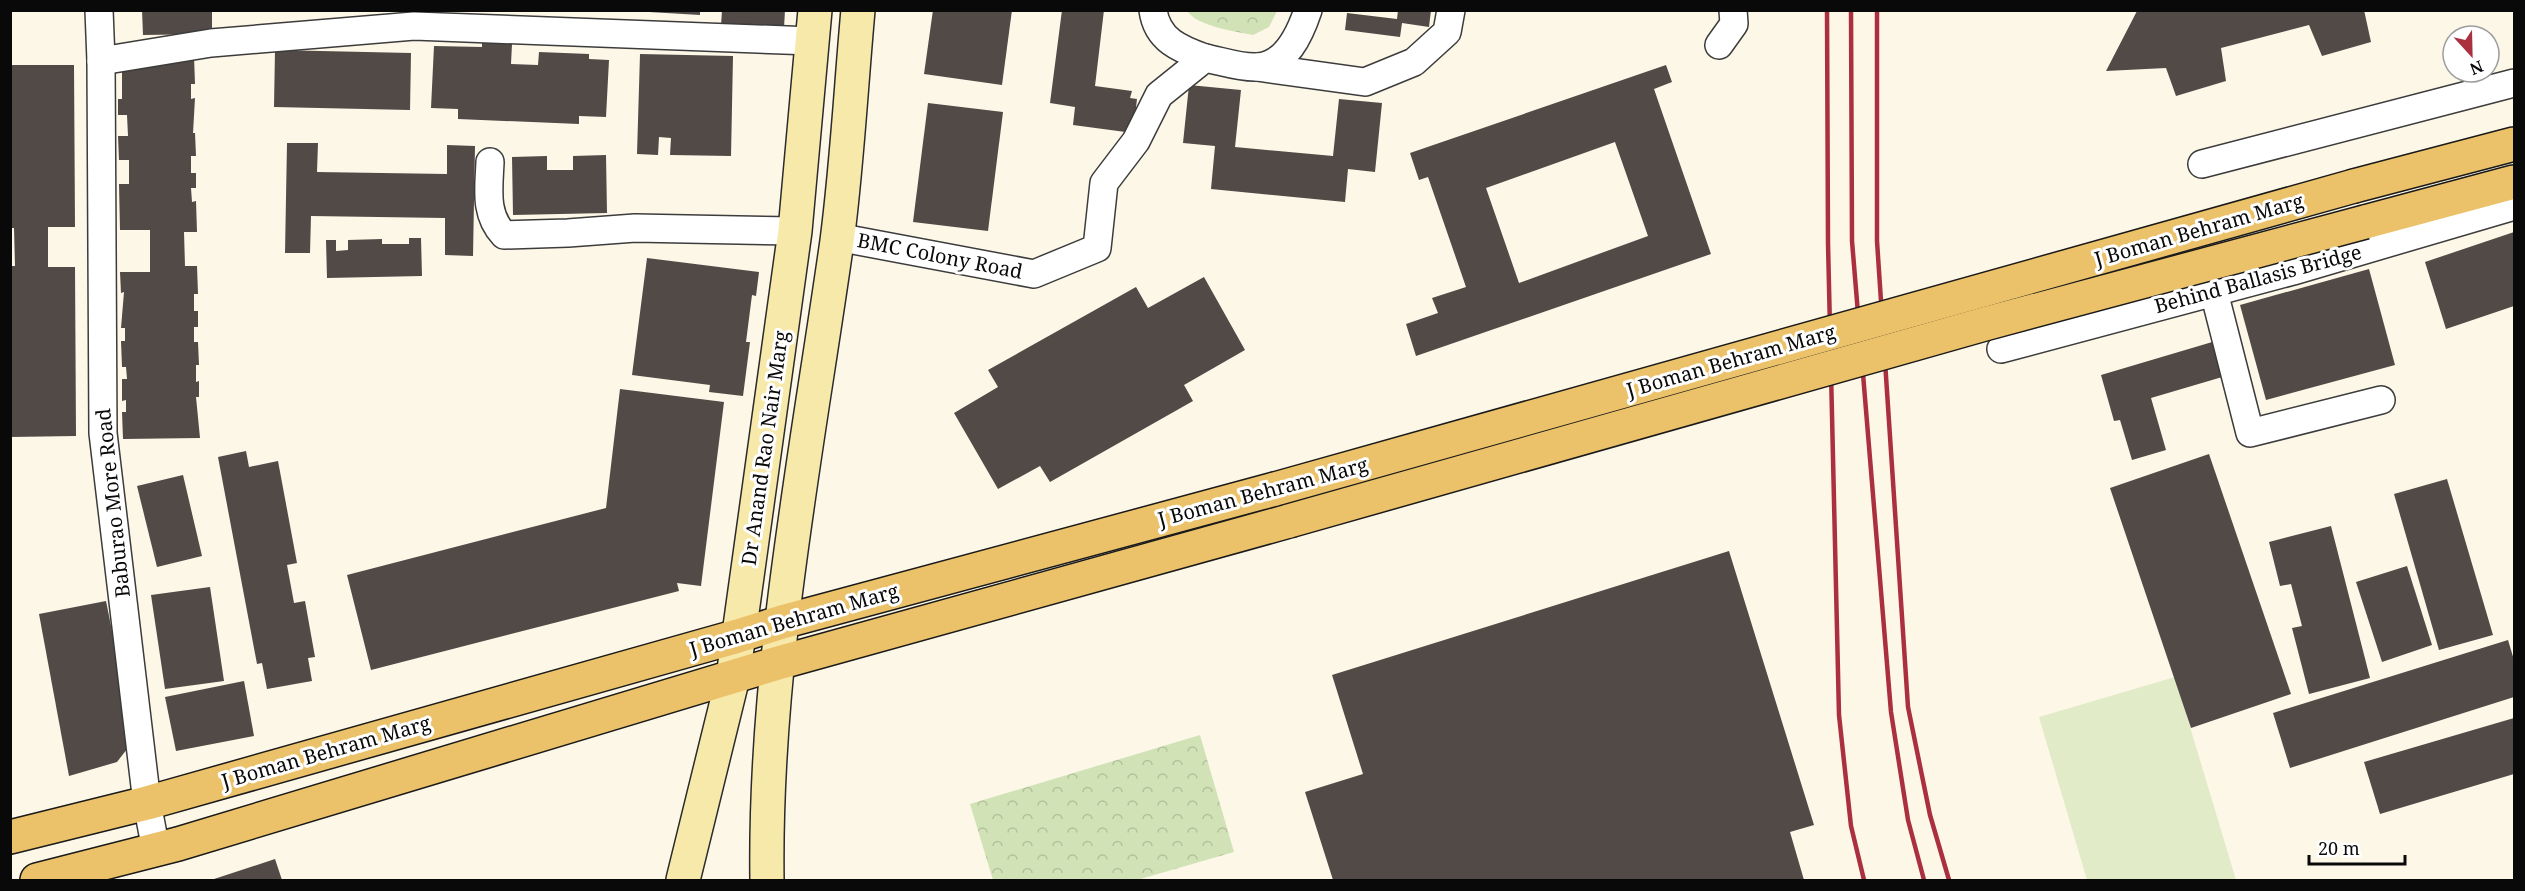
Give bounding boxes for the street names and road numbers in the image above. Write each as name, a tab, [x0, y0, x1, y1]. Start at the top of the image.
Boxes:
street label: J Boman Behram Marg	[2090, 187, 2307, 273]
street label: BMC Colony Road	[855, 226, 1025, 285]
street label: Behind Ballasis Bridge	[2151, 238, 2364, 319]
street label: J Boman Behram Marg	[1622, 318, 1839, 404]
street label: Dr Anand Rao Nair Marg	[735, 329, 794, 567]
street label: Baburao More Road	[89, 407, 136, 599]
street label: J Boman Behram Marg	[1154, 450, 1371, 533]
street label: J Boman Behram Marg	[685, 577, 902, 663]
street label: J Boman Behram Marg	[217, 709, 434, 795]

